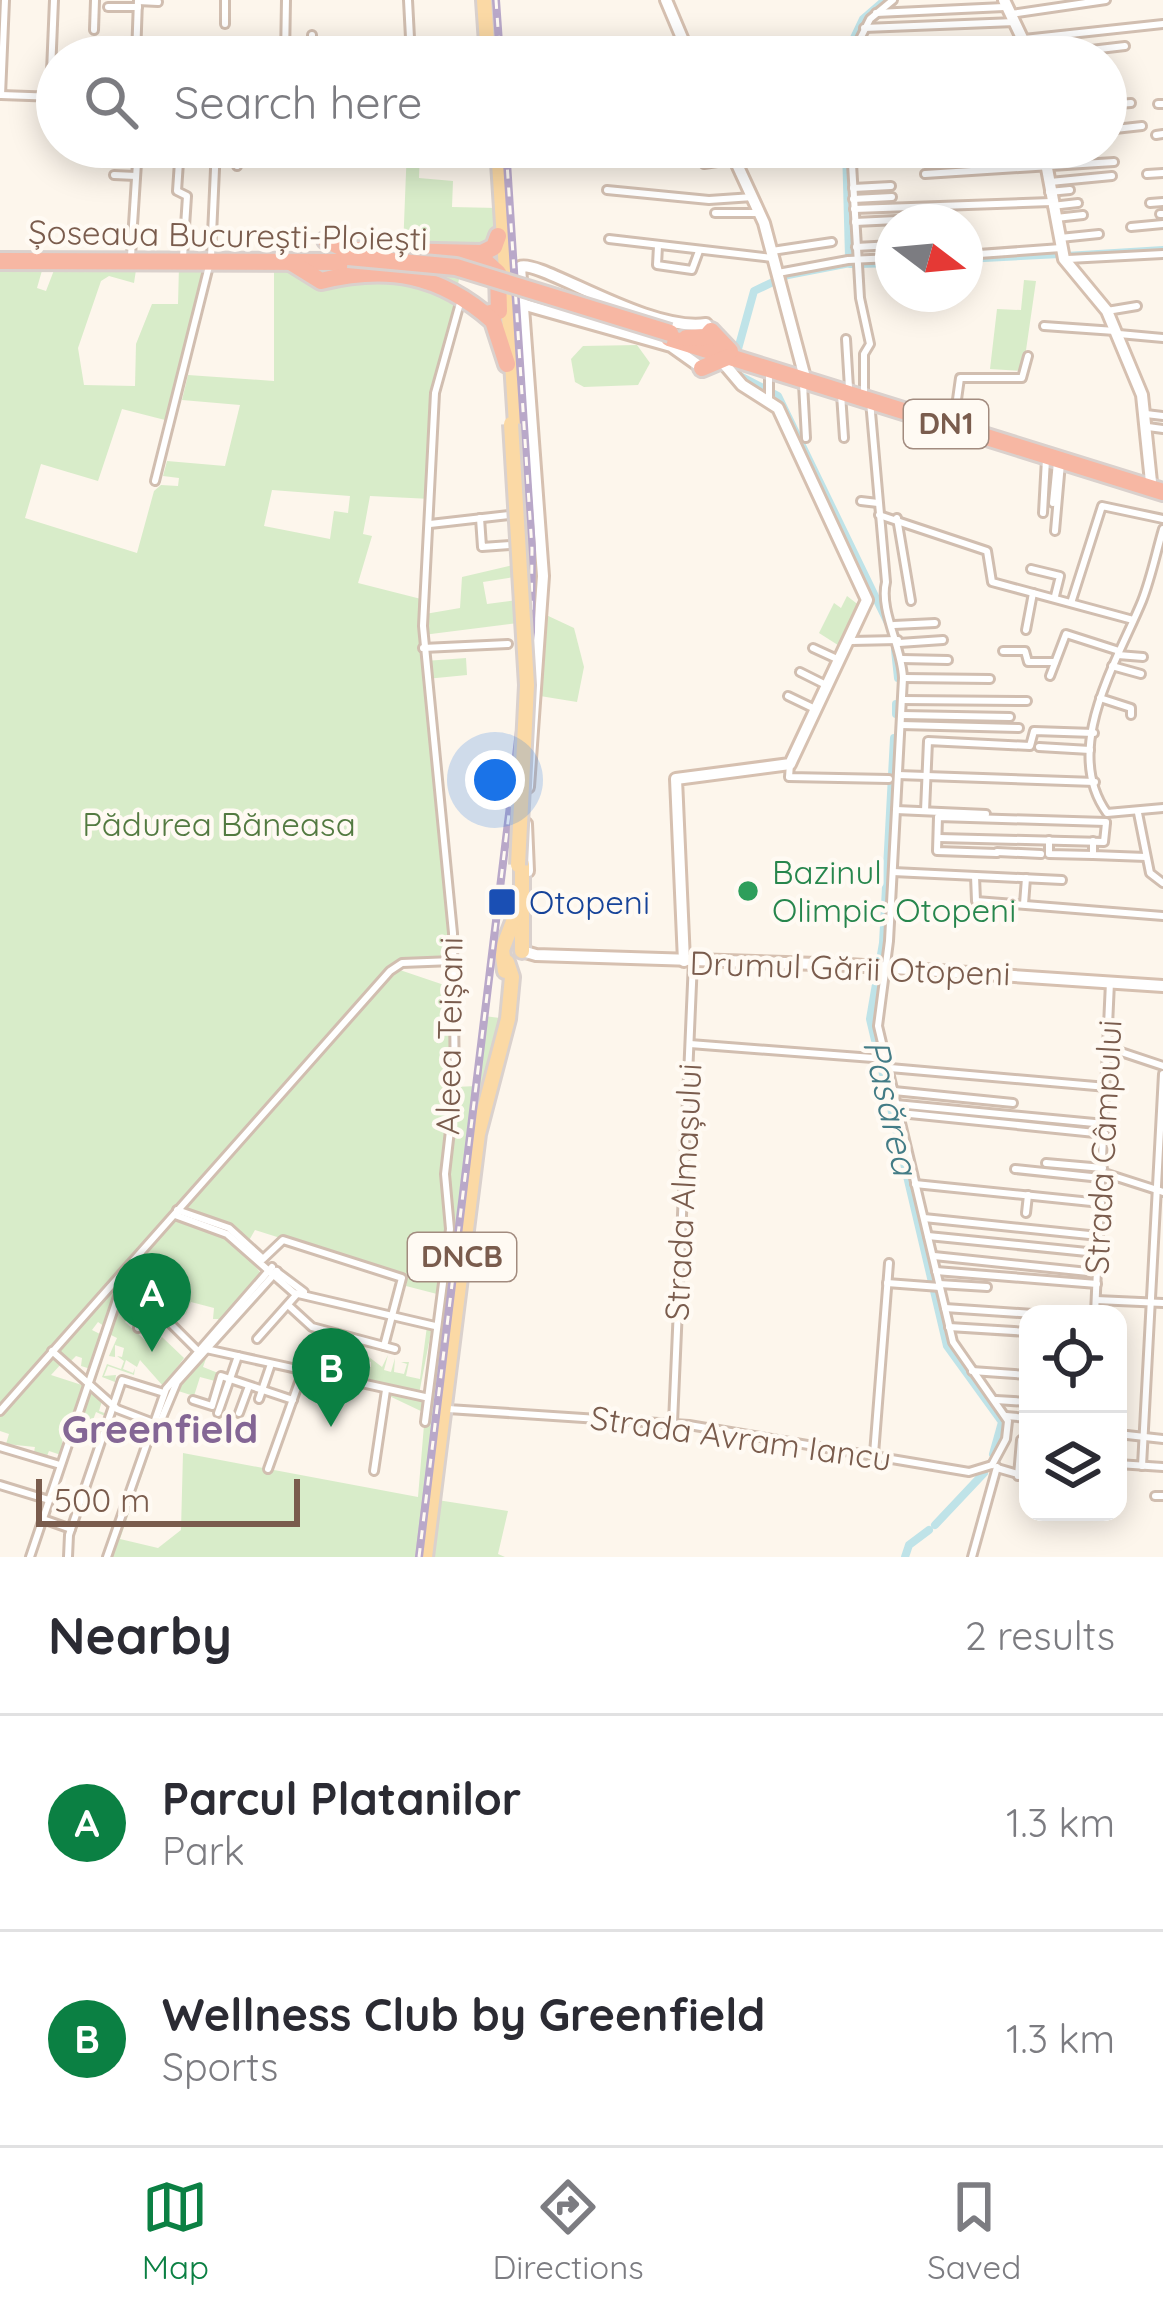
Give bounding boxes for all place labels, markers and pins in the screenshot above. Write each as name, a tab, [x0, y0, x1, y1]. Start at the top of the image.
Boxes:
place label: Bazinul Olimpic Otopeni	[772, 851, 1016, 930]
marker: Bazinul Olimpic Otopeni	[735, 878, 761, 904]
place label: Otopeni	[529, 881, 650, 922]
marker: Otopeni	[486, 886, 518, 918]
pin: A	[113, 1253, 191, 1352]
pin: B	[292, 1328, 370, 1427]

